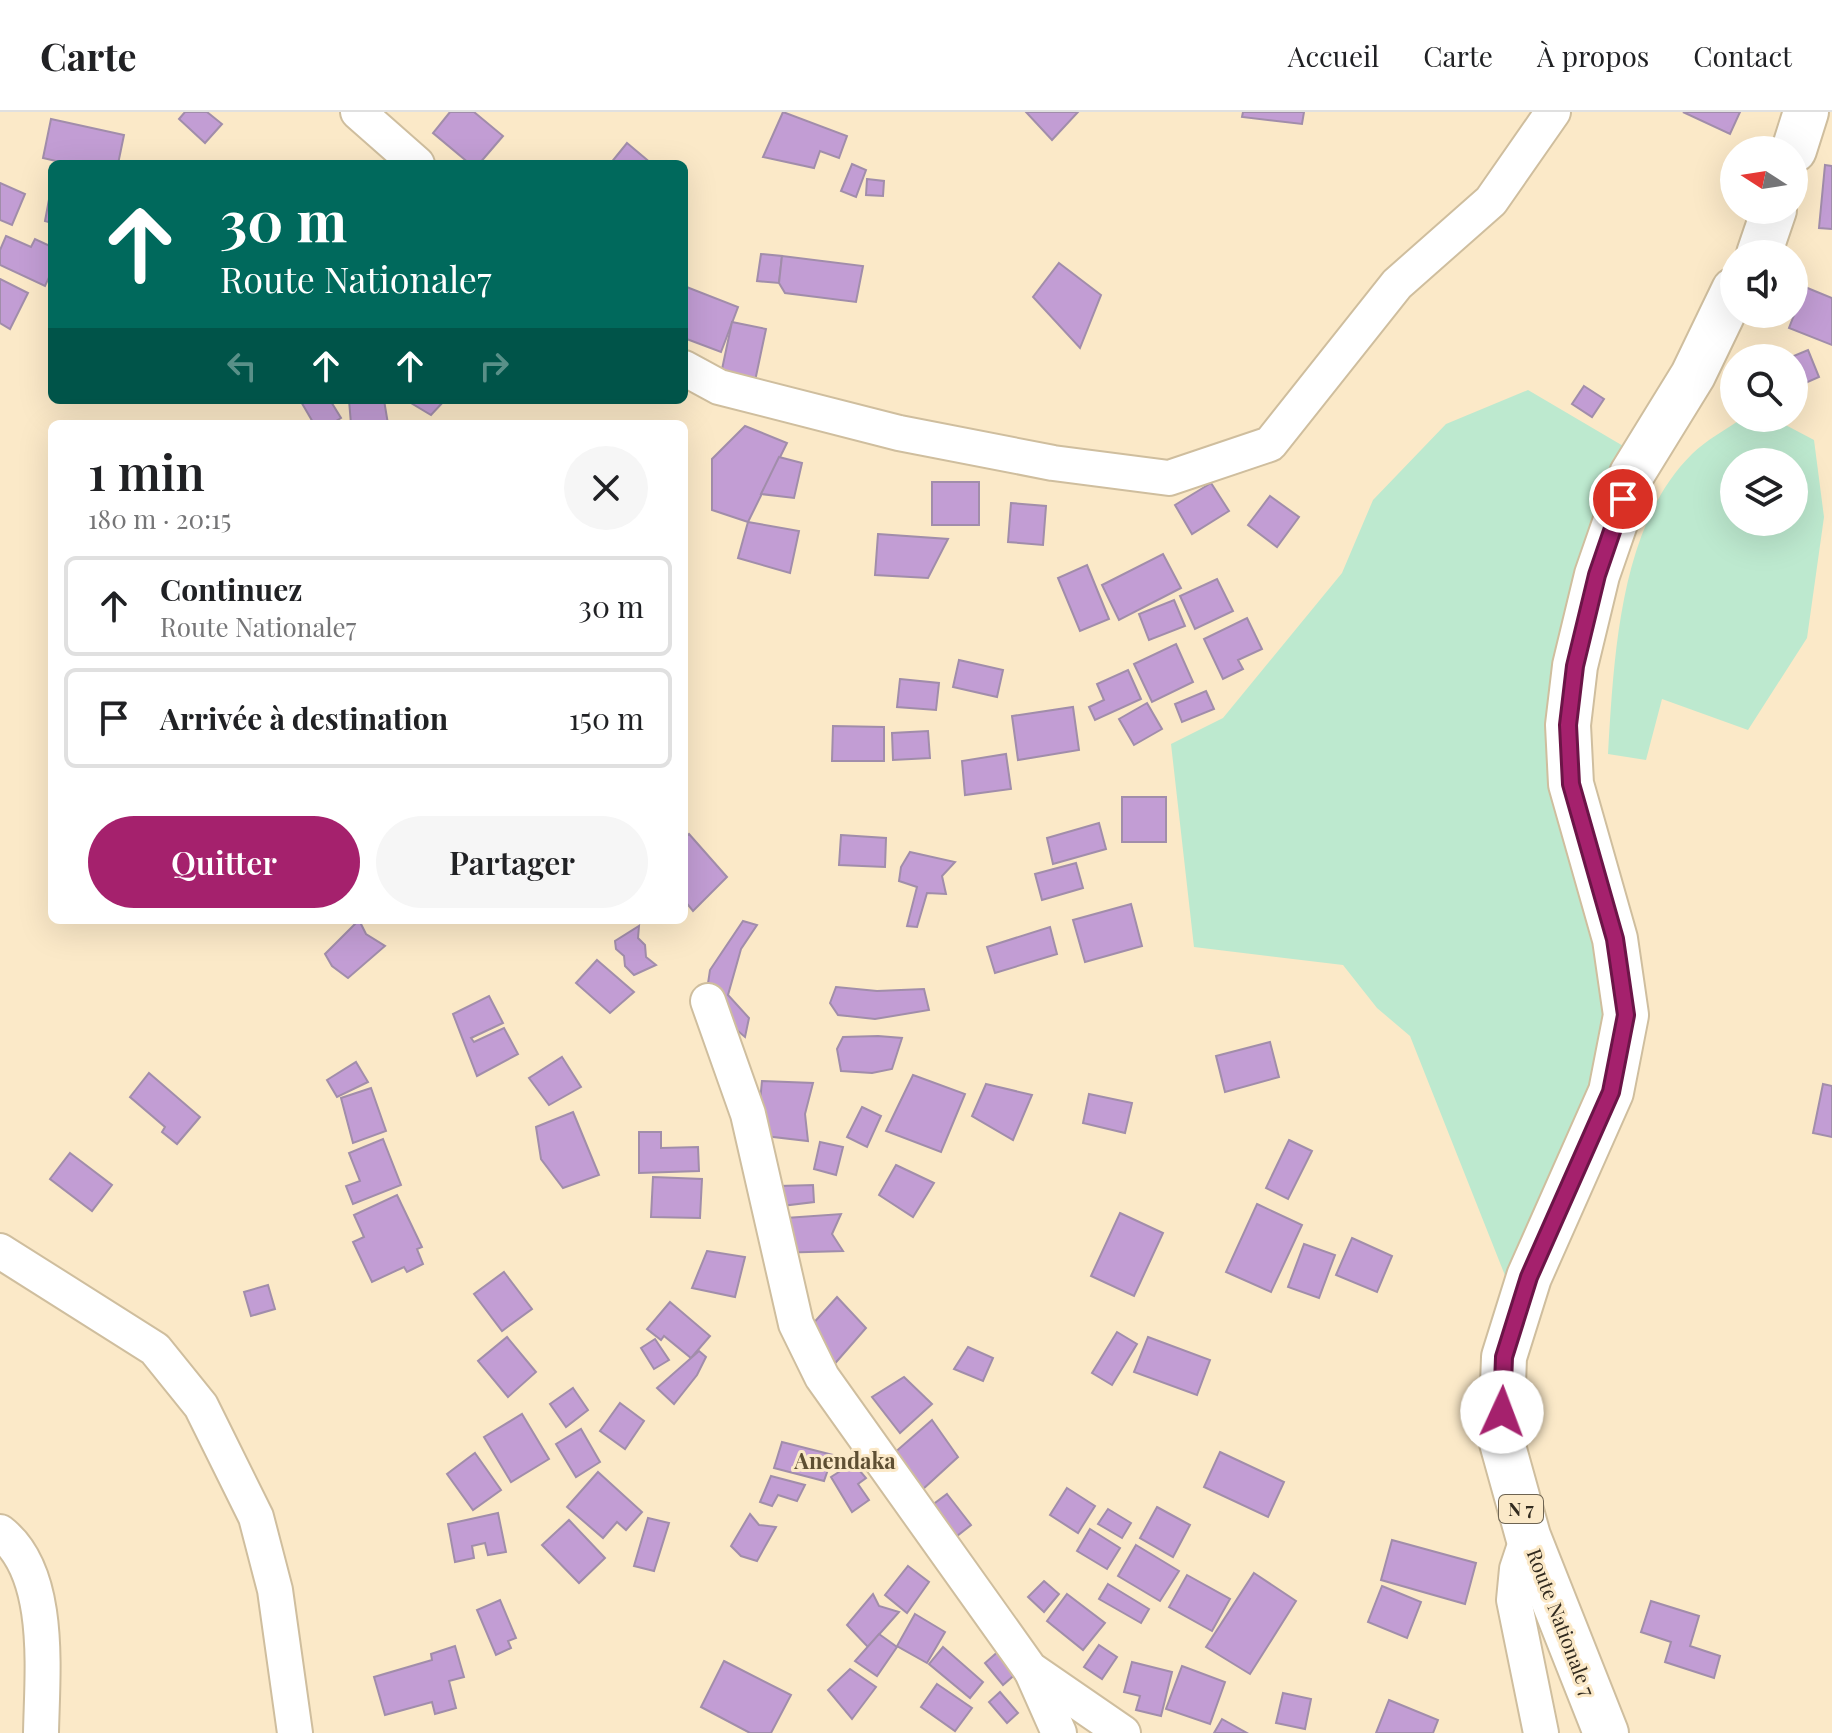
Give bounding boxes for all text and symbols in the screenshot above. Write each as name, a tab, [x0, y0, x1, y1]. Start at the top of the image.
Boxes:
text: Carte	[40, 30, 137, 81]
text: Accueil	[1288, 37, 1379, 74]
text: Carte	[1423, 37, 1493, 74]
text: À propos	[1537, 37, 1649, 74]
text: Contact	[1693, 37, 1792, 74]
north arrow	[1720, 136, 1808, 224]
map controls	[1720, 136, 1808, 536]
text: 30 m	[220, 182, 347, 257]
icon: ahead	[88, 192, 192, 296]
button: sound	[1720, 240, 1808, 328]
text: Route Nationale7	[220, 254, 492, 302]
icon: left	[220, 344, 264, 388]
icon: ahead	[304, 344, 348, 388]
icon: ahead	[388, 344, 432, 388]
icon: right	[472, 344, 516, 388]
button: search	[1720, 344, 1808, 432]
text: 1 min	[88, 439, 205, 503]
button: close	[564, 446, 648, 530]
button: layers	[1720, 448, 1808, 536]
pin	[1589, 465, 1657, 533]
icon: arrive	[1601, 477, 1645, 521]
text: 180 m · 20:15	[88, 501, 231, 536]
text: Continuez	[160, 569, 302, 609]
icon: ahead	[92, 584, 136, 628]
text: 30 m	[578, 586, 644, 626]
text: Route Nationale7	[160, 609, 356, 644]
icon: arrive	[92, 696, 136, 740]
text: Arrivée à destination	[160, 698, 448, 738]
text: 150 m	[569, 698, 644, 738]
button: Quitter	[88, 816, 360, 908]
button: Partager	[376, 816, 648, 908]
position arrow	[1460, 1370, 1544, 1454]
district label: Anendaka	[793, 1445, 896, 1475]
road number: N 7	[1499, 1495, 1543, 1523]
street label: Route Nationale 7	[1521, 1544, 1603, 1700]

